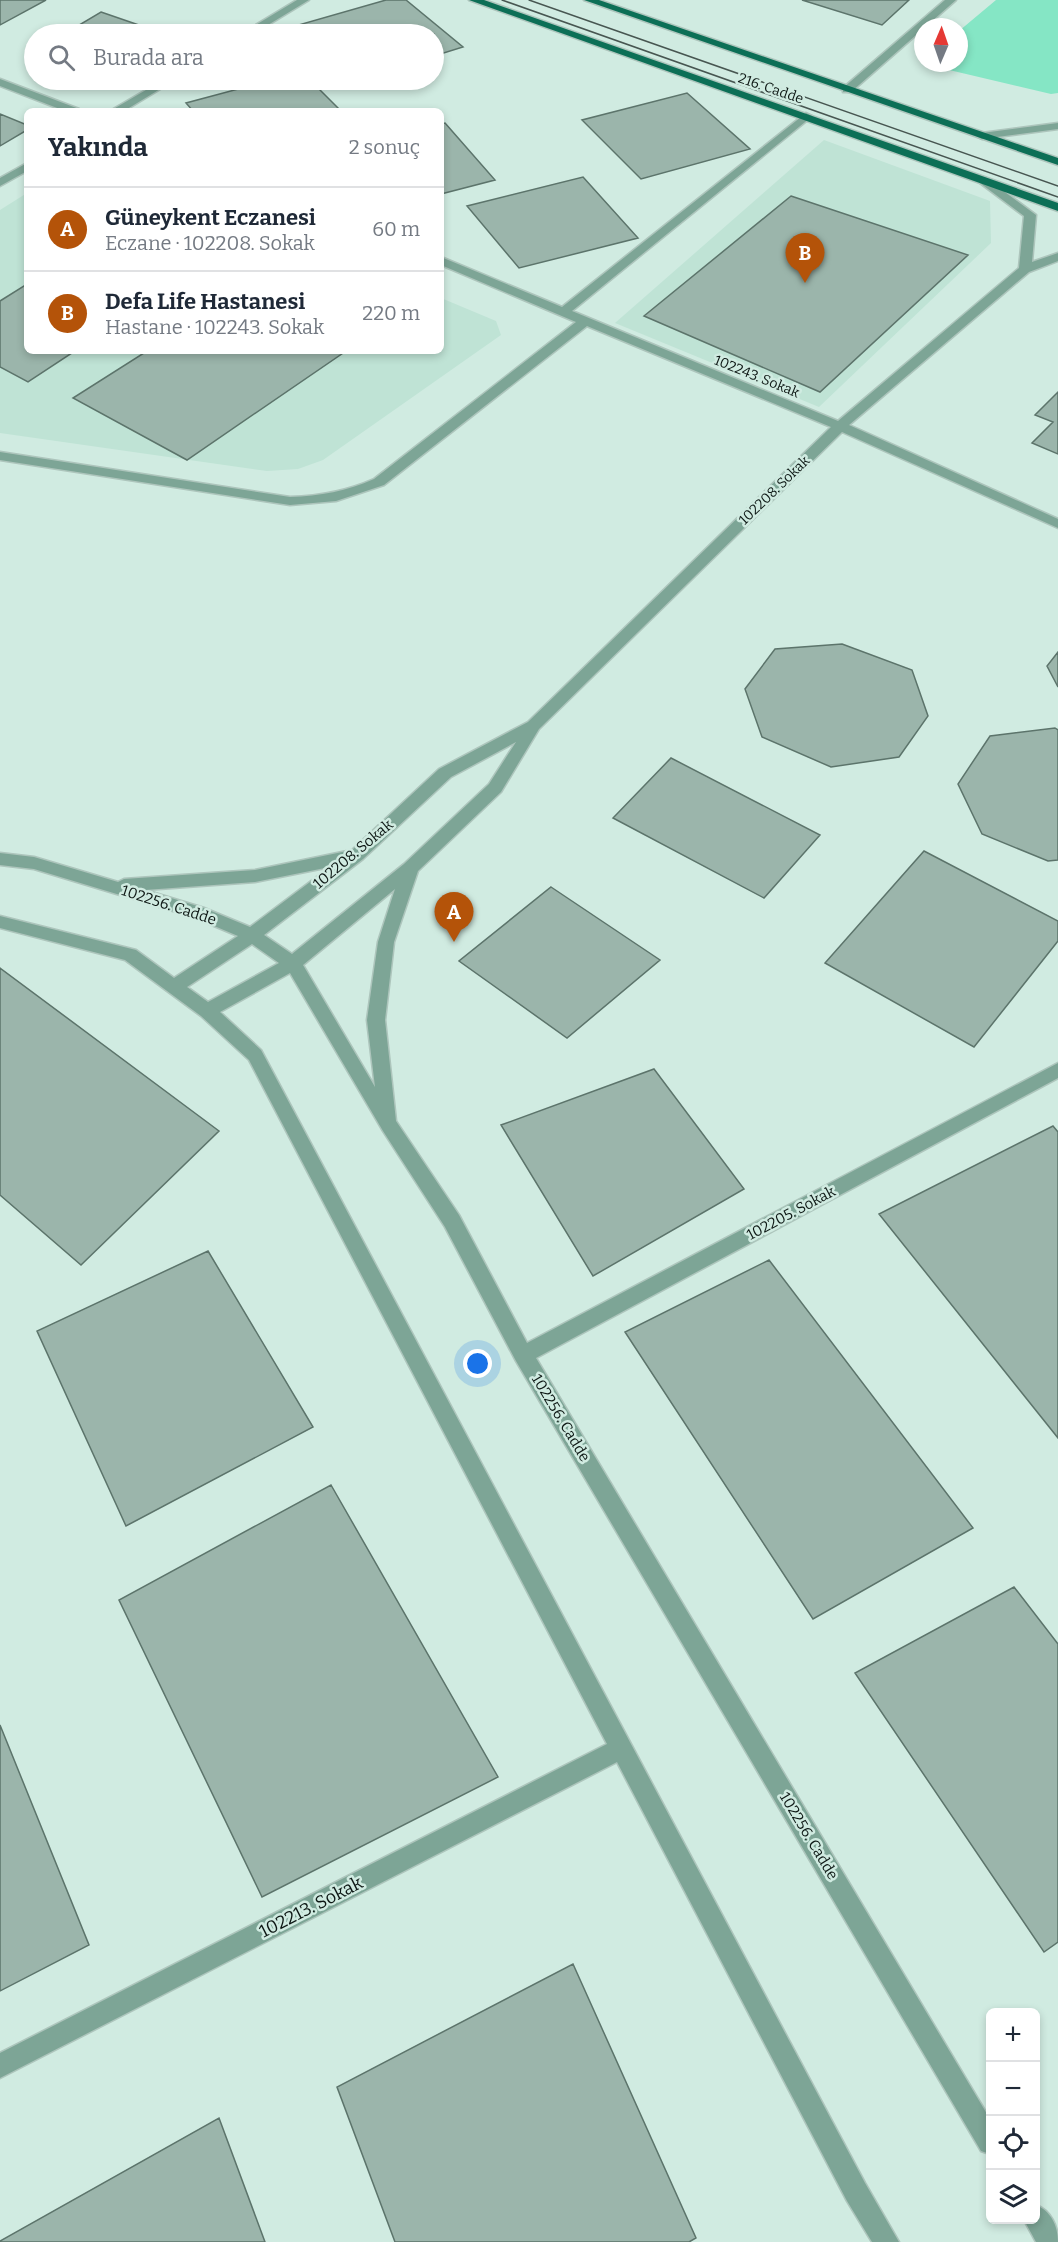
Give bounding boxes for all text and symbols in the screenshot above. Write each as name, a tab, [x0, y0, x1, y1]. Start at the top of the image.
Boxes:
north arrow	[914, 18, 968, 72]
search box	[24, 24, 444, 90]
icon: search	[45, 41, 78, 74]
text: Burada ara	[93, 44, 204, 71]
street label: 216. Cadde	[736, 69, 806, 108]
text: Yakında	[48, 132, 148, 163]
text: 2 sonuç	[349, 135, 420, 159]
text: Güneykent Eczanesi	[105, 204, 316, 231]
text: A	[60, 217, 75, 241]
text: 60 m	[372, 217, 420, 241]
text: Eczane · 102208. Sokak	[105, 231, 315, 255]
pin: B	[786, 234, 824, 283]
text: Defa Life Hastanesi	[105, 288, 305, 315]
text: B	[61, 301, 74, 325]
text: 220 m	[362, 301, 420, 325]
text: Hastane · 102243. Sokak	[105, 315, 324, 339]
street label: 102243. Sokak	[712, 352, 802, 401]
street label: 102208. Sokak	[735, 452, 813, 528]
street label: 102208. Sokak	[310, 815, 397, 893]
street label: 102256. Cadde	[119, 881, 219, 929]
pin: A	[434, 892, 474, 942]
street label: 102205. Sokak	[744, 1182, 839, 1244]
your location	[463, 1349, 492, 1378]
street label: 102256. Cadde	[528, 1371, 594, 1465]
street label: 102256. Cadde	[776, 1789, 842, 1883]
street label: 102213. Sokak	[256, 1871, 367, 1943]
map controls	[986, 2008, 1040, 2224]
button: +	[986, 2008, 1040, 2062]
button: −	[986, 2062, 1040, 2116]
button: locate	[986, 2116, 1040, 2170]
button: layers	[986, 2170, 1040, 2224]

